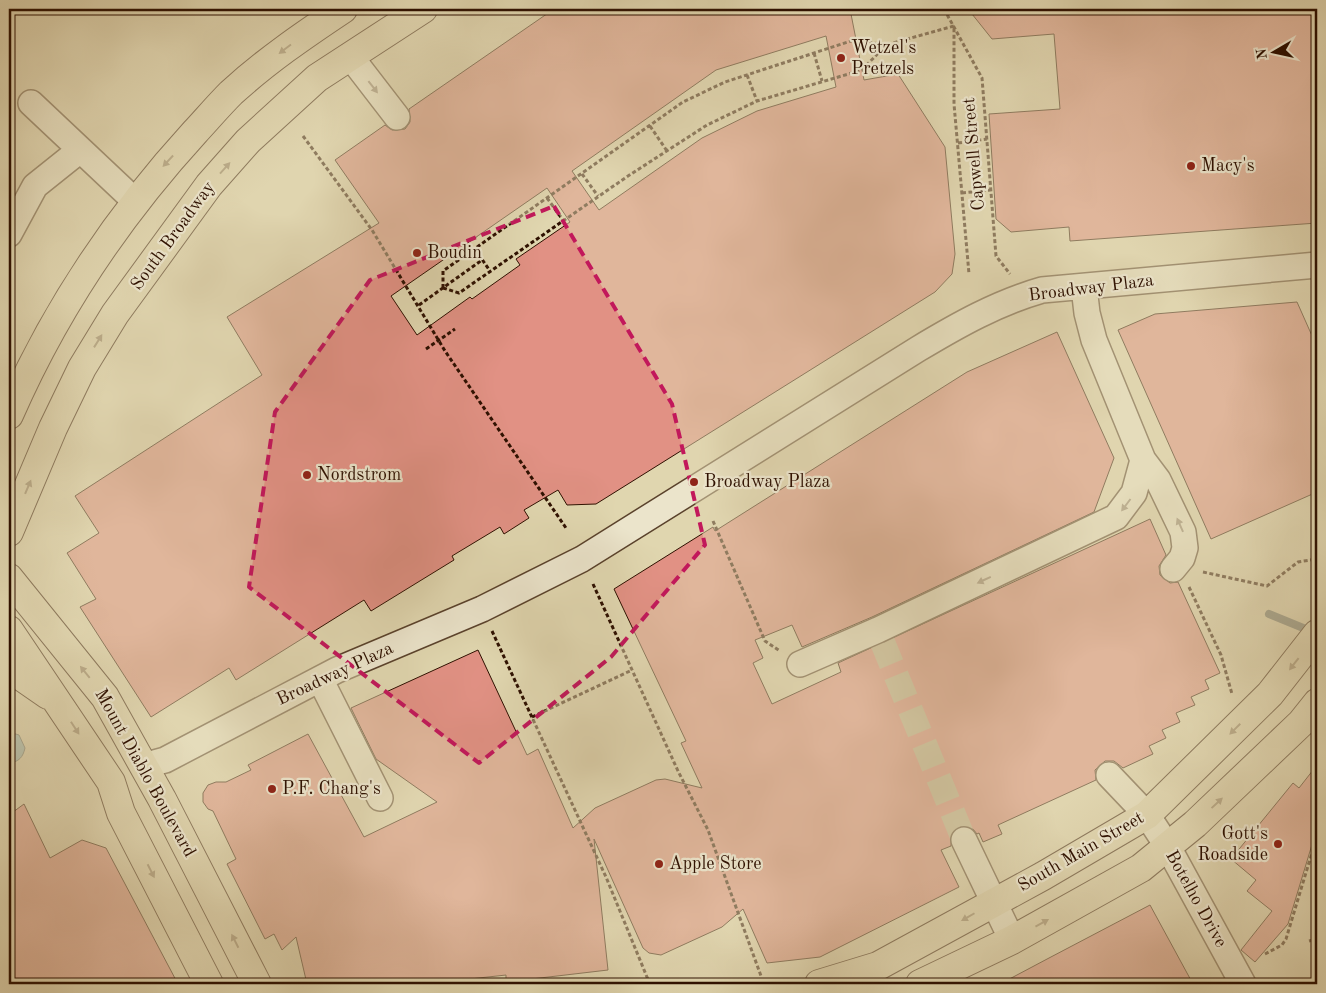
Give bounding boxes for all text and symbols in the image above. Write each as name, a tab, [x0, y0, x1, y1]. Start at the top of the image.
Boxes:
north arrow	[1248, 28, 1298, 78]
place label: Wetzel's Pretzels	[851, 39, 916, 78]
one-way arrow	[279, 43, 292, 54]
text: N	[1254, 47, 1270, 60]
marker: Wetzel's Pretzels	[835, 52, 847, 64]
one-way arrow	[368, 80, 378, 94]
street label: Capwell Street	[960, 97, 988, 211]
one-way arrow	[162, 155, 174, 167]
place label: Macy's	[1201, 157, 1255, 175]
marker: Macy's	[1185, 160, 1197, 172]
one-way arrow	[219, 161, 230, 174]
street label: South Broadway	[128, 178, 219, 294]
place label: Boudin	[427, 244, 482, 262]
marker: Boudin	[411, 247, 423, 259]
street label: Broadway Plaza	[1027, 271, 1155, 305]
one-way arrow	[94, 335, 103, 348]
place label: Nordstrom	[317, 466, 401, 484]
marker: Nordstrom	[301, 469, 313, 481]
place label: Broadway Plaza	[704, 473, 831, 491]
marker: Broadway Plaza	[688, 476, 700, 488]
one-way arrow	[24, 480, 32, 495]
one-way arrow	[1121, 498, 1131, 512]
one-way arrow	[1175, 518, 1183, 532]
one-way arrow	[977, 576, 991, 584]
street label: Broadway Plaza	[274, 639, 396, 709]
one-way arrow	[1288, 657, 1299, 670]
one-way arrow	[79, 666, 90, 679]
street label: Mount Diablo Boulevard	[91, 686, 199, 860]
one-way arrow	[71, 721, 80, 734]
one-way arrow	[1230, 723, 1242, 735]
place label: P.F. Chang's	[282, 780, 381, 798]
marker: P.F. Chang's	[266, 783, 278, 795]
one-way arrow	[1211, 797, 1223, 809]
street label: South Main Street	[1015, 809, 1147, 895]
place label: Gott's Roadside	[1198, 825, 1268, 864]
marker: Gott's Roadside	[1272, 838, 1284, 850]
street label: Botelho Drive	[1162, 847, 1230, 951]
place label: Apple Store	[669, 855, 762, 873]
marker: Apple Store	[653, 858, 665, 870]
one-way arrow	[147, 864, 155, 878]
one-way arrow	[961, 912, 974, 921]
one-way arrow	[1035, 919, 1049, 927]
one-way arrow	[231, 934, 239, 948]

